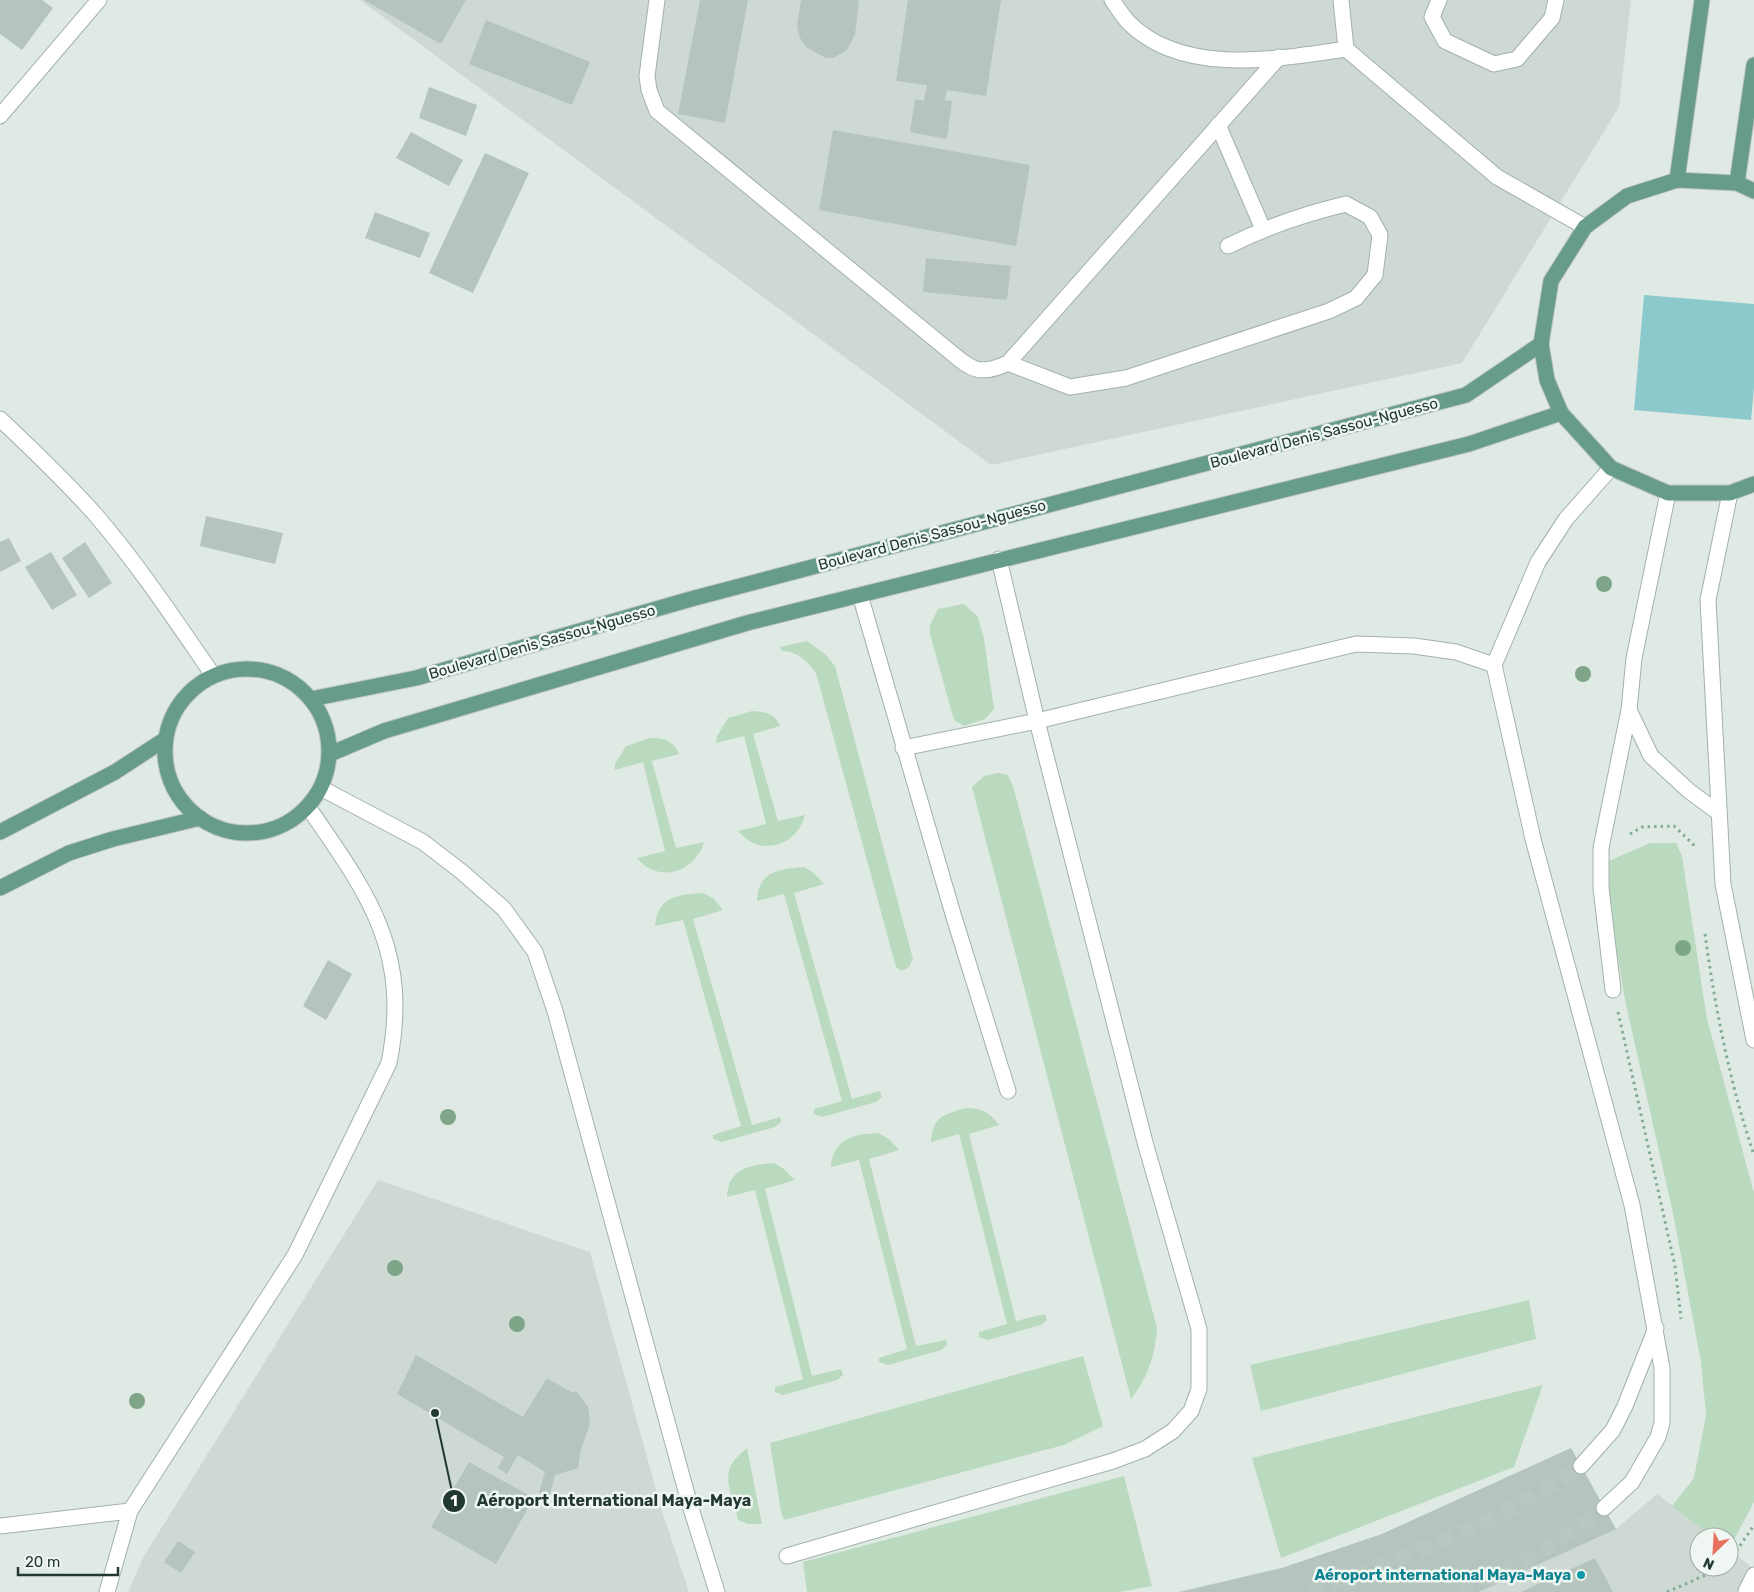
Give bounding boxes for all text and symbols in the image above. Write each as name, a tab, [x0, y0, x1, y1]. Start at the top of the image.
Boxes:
street label: Boulevard Denis Sassou-Nguesso	[1208, 394, 1440, 472]
street label: Boulevard Denis Sassou-Nguesso	[816, 496, 1048, 574]
street label: Boulevard Denis Sassou-Nguesso	[427, 601, 657, 683]
callout: Aéroport International Maya-Maya	[442, 1485, 761, 1516]
text: Aéroport International Maya-Maya	[477, 1491, 751, 1510]
text: 1	[450, 1492, 458, 1510]
north arrow	[1689, 1527, 1739, 1577]
scale bar	[18, 1544, 118, 1576]
text: 20 m	[25, 1553, 60, 1571]
text: N	[1701, 1553, 1717, 1573]
place label: Aéroport international Maya-Maya	[1314, 1566, 1571, 1584]
marker: Aéroport international Maya-Maya	[1575, 1569, 1587, 1581]

